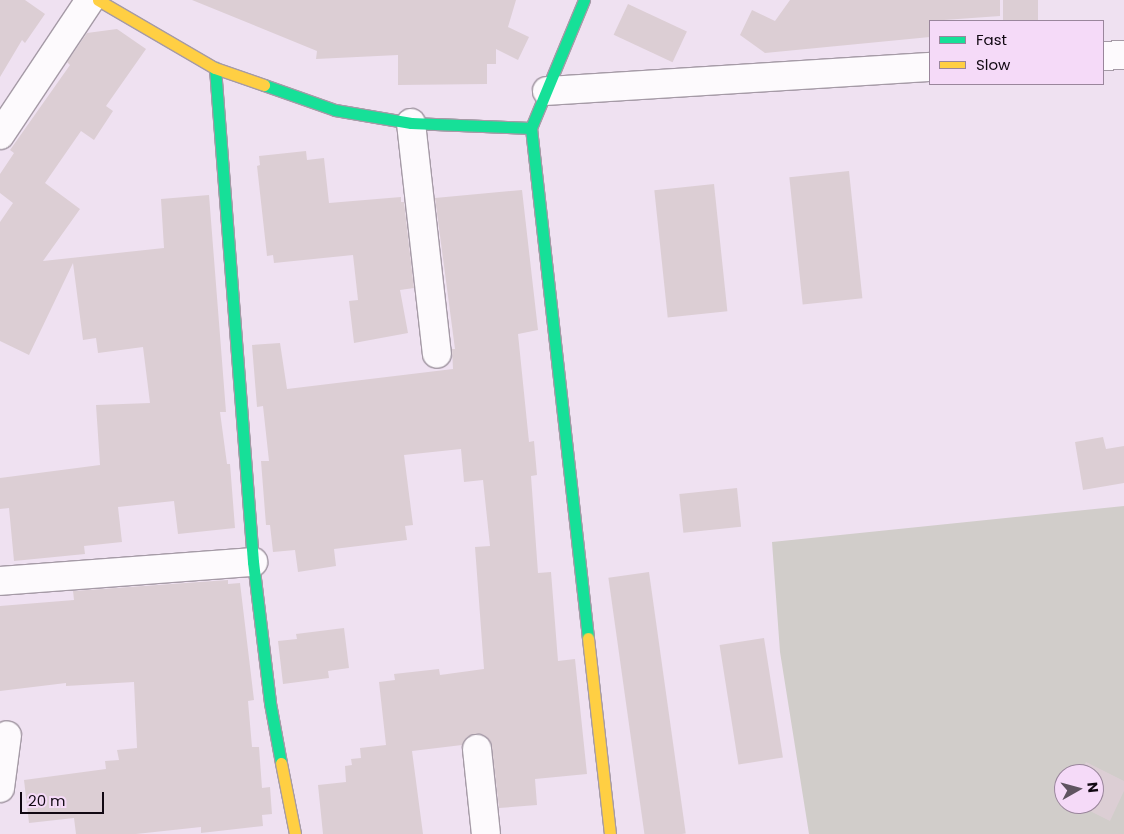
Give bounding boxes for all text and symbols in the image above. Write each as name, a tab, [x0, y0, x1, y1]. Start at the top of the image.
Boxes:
legend	[929, 20, 1104, 85]
text: Fast	[976, 29, 1007, 50]
text: Slow	[976, 54, 1010, 75]
north arrow	[1054, 764, 1104, 814]
text: N	[1082, 781, 1103, 794]
scale bar	[22, 782, 106, 814]
text: 20 m	[28, 790, 66, 811]

